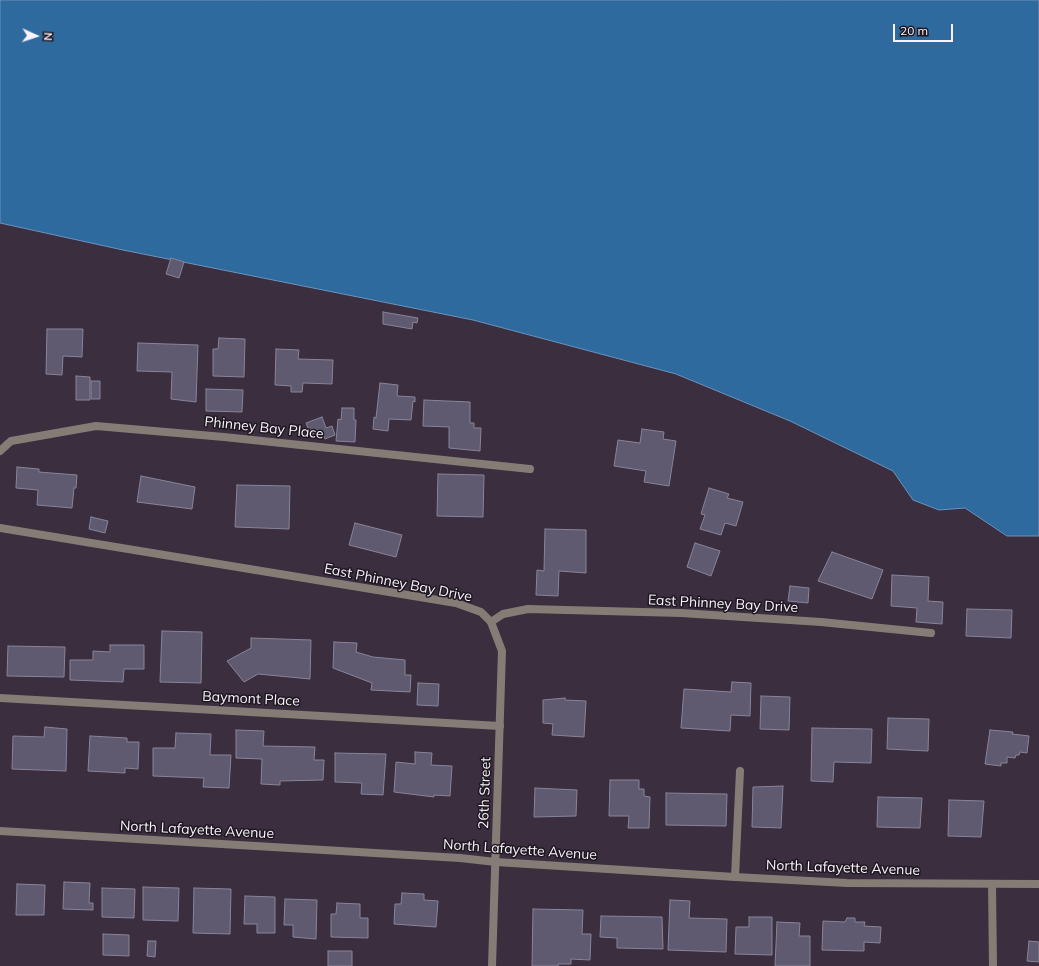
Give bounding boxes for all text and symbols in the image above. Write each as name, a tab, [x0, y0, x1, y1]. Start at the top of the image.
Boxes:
north arrow	[16, 16, 56, 56]
scale bar	[895, 16, 955, 42]
text: 20 m	[900, 23, 928, 38]
text: N	[41, 32, 55, 41]
street label: Phinney Bay Place	[204, 413, 324, 443]
street label: East Phinney Bay Drive	[323, 560, 473, 606]
street label: East Phinney Bay Drive	[647, 592, 799, 616]
street label: Baymont Place	[202, 688, 300, 710]
street label: 26th Street	[475, 757, 495, 829]
street label: North Lafayette Avenue	[120, 818, 274, 842]
street label: North Lafayette Avenue	[442, 836, 598, 864]
street label: North Lafayette Avenue	[766, 857, 920, 879]

